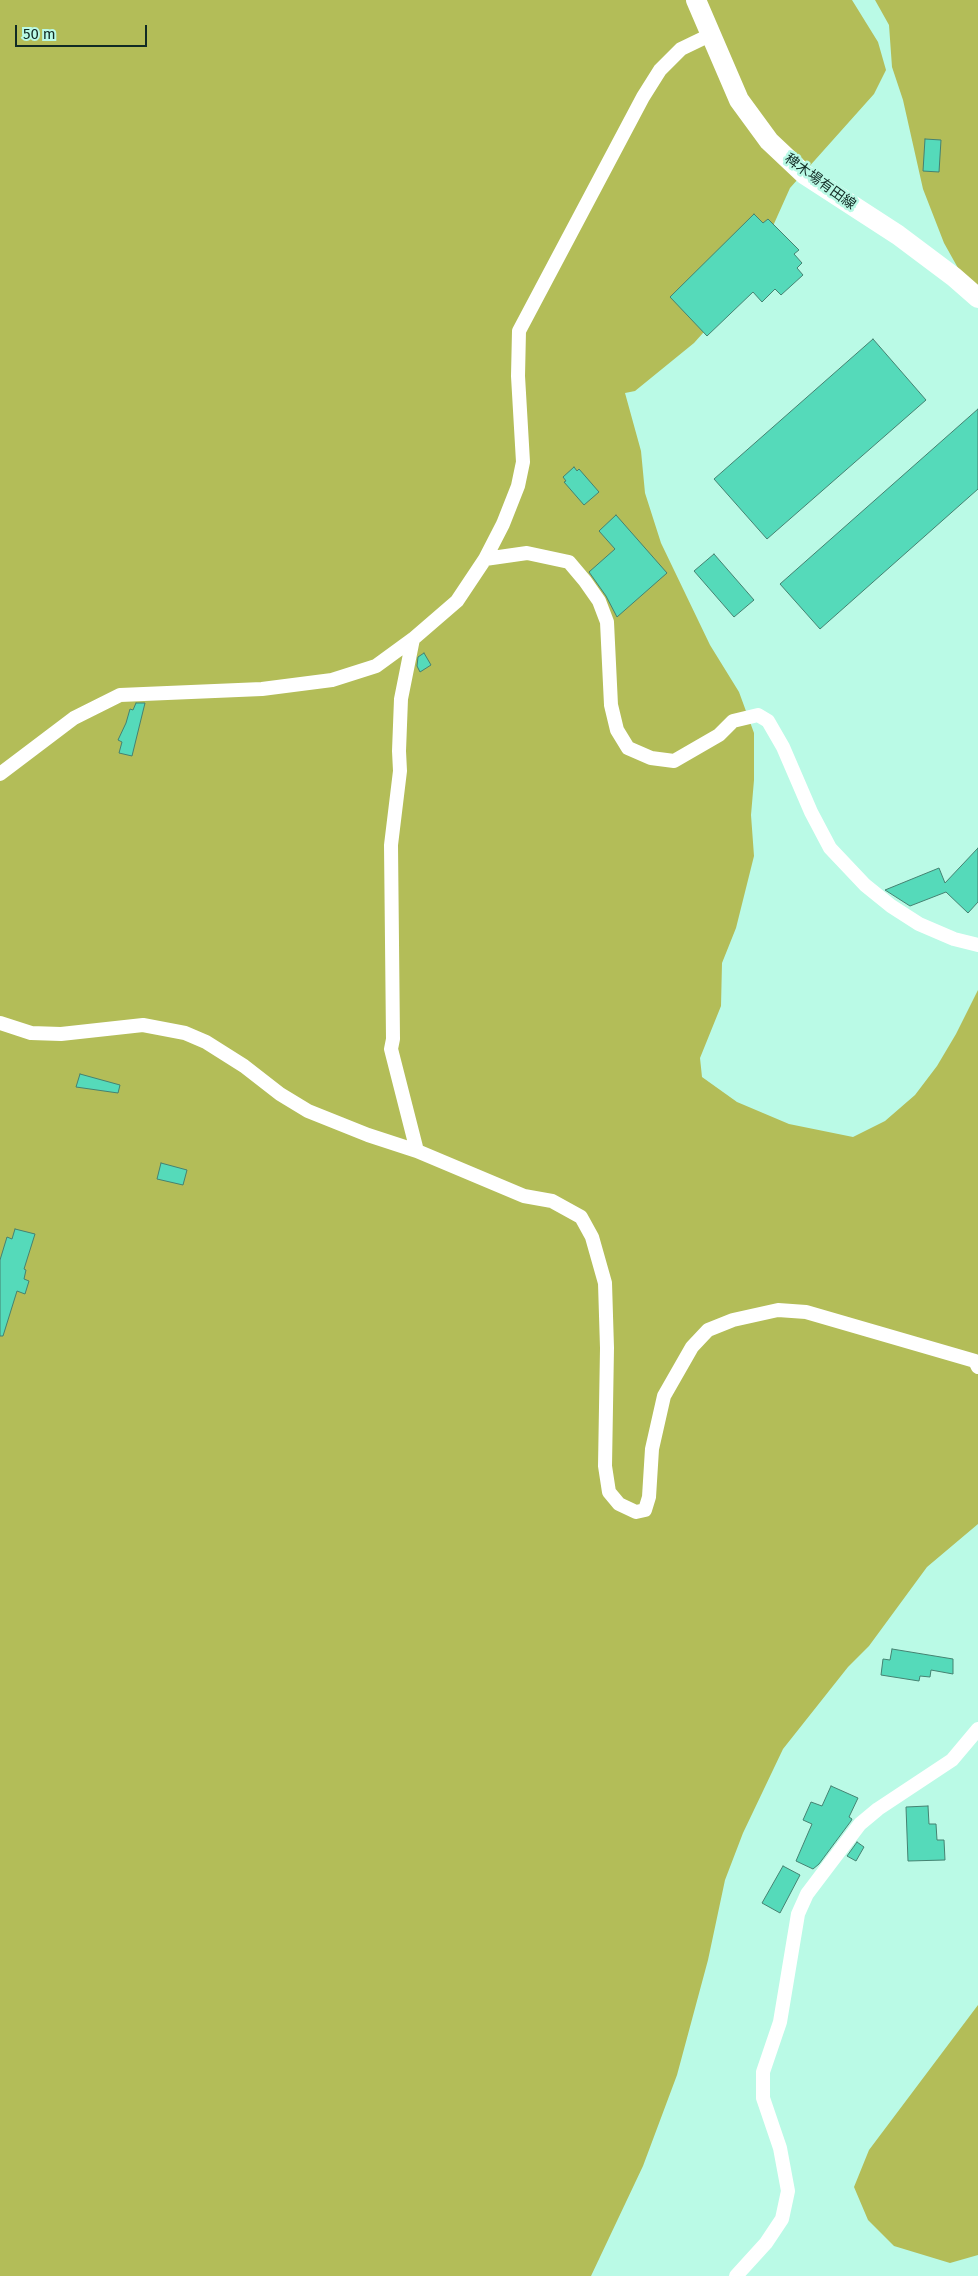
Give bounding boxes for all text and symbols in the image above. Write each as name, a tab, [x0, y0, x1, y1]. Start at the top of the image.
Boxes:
scale bar	[18, 15, 150, 47]
text: 50 m	[23, 25, 56, 43]
street label: 稗木場有田線	[781, 151, 859, 213]

